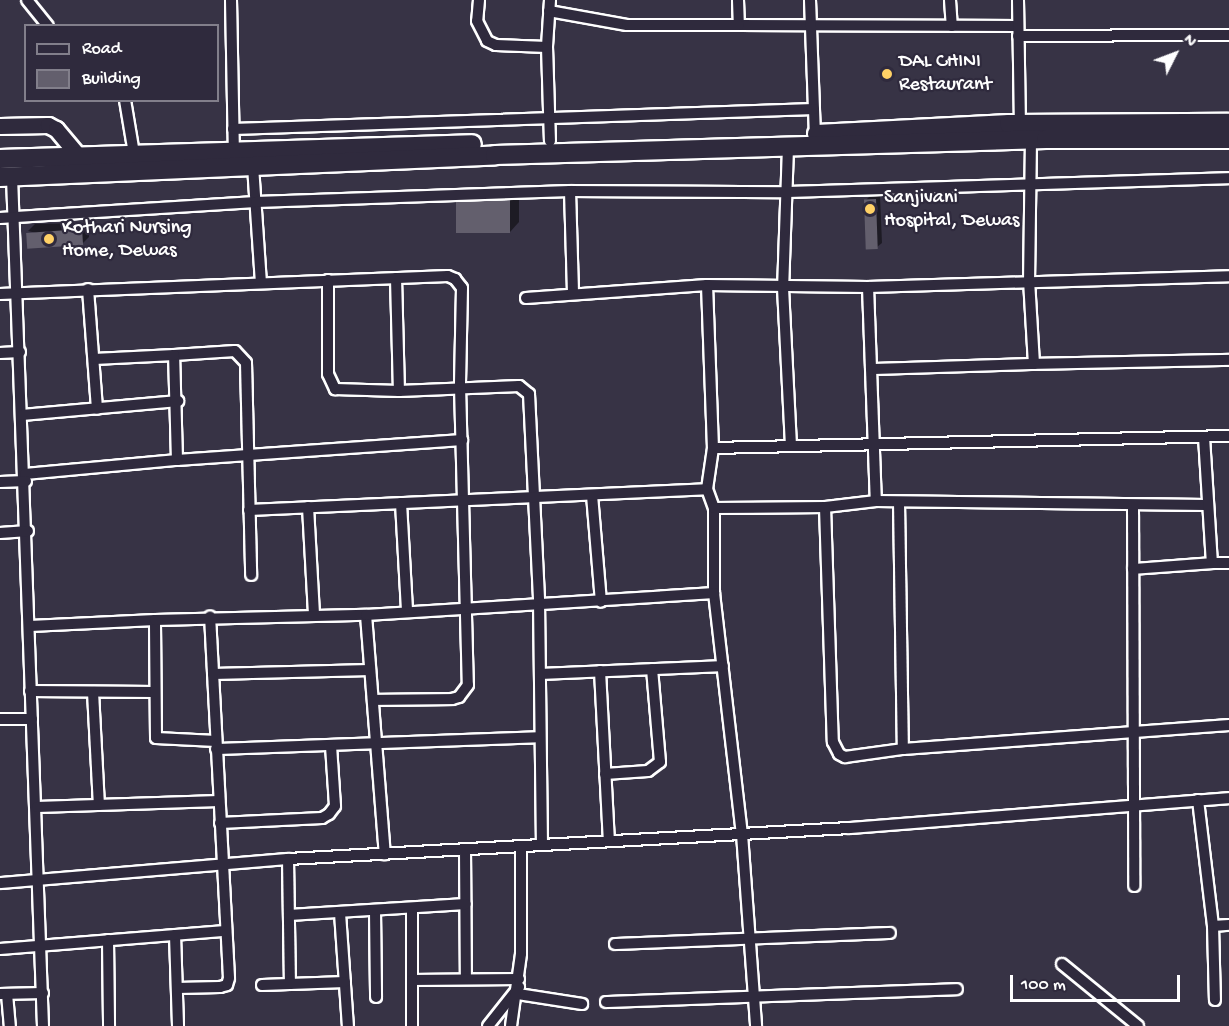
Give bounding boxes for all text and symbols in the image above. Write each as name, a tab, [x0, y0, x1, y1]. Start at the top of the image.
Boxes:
legend	[24, 24, 219, 102]
north arrow	[1145, 24, 1205, 84]
text: N	[1178, 31, 1199, 52]
text: Road	[82, 39, 121, 60]
place label: DAL CHINI Restaurant	[899, 51, 992, 98]
marker: DAL CHINI Restaurant	[880, 67, 894, 81]
text: Building	[82, 69, 141, 90]
place label: Sanjivani Hospital, Dewas	[884, 186, 1019, 233]
marker: Sanjivani Hospital, Dewas	[861, 200, 879, 218]
place label: Kothari Nursing Home, Dewas	[62, 216, 192, 263]
marker: Kothari Nursing Home, Dewas	[40, 230, 58, 248]
scale bar	[1013, 963, 1182, 1001]
text: 100 m	[1021, 975, 1066, 996]

